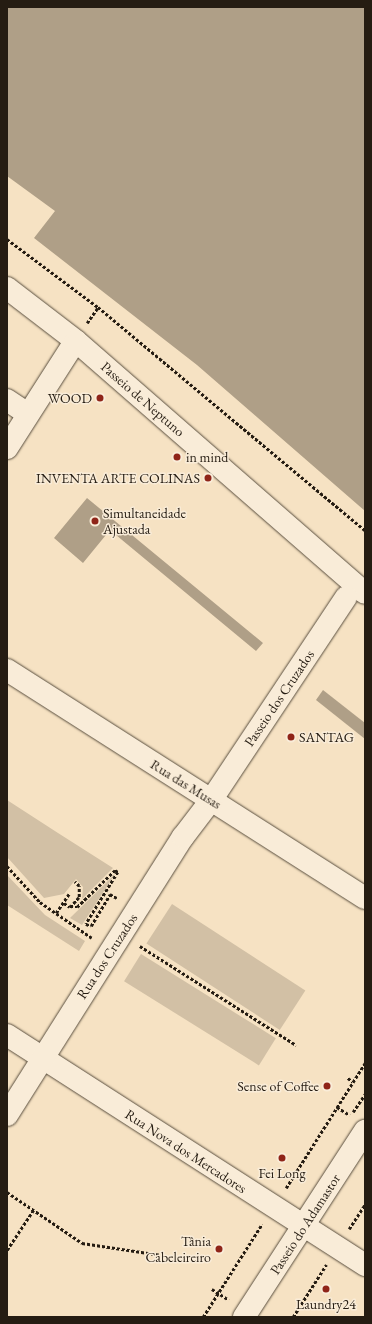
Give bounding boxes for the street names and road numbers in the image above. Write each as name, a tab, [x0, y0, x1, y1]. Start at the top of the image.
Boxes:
street label: Passeio de Neptuno	[98, 358, 188, 440]
street label: Passeio dos Cruzados	[240, 646, 318, 750]
street label: Rua das Musas	[147, 756, 225, 812]
street label: Rua dos Cruzados	[73, 910, 141, 1002]
street label: Rua Nova dos Mercadores	[122, 1105, 250, 1197]
street label: Passeio do Adamastor	[266, 1171, 344, 1277]

